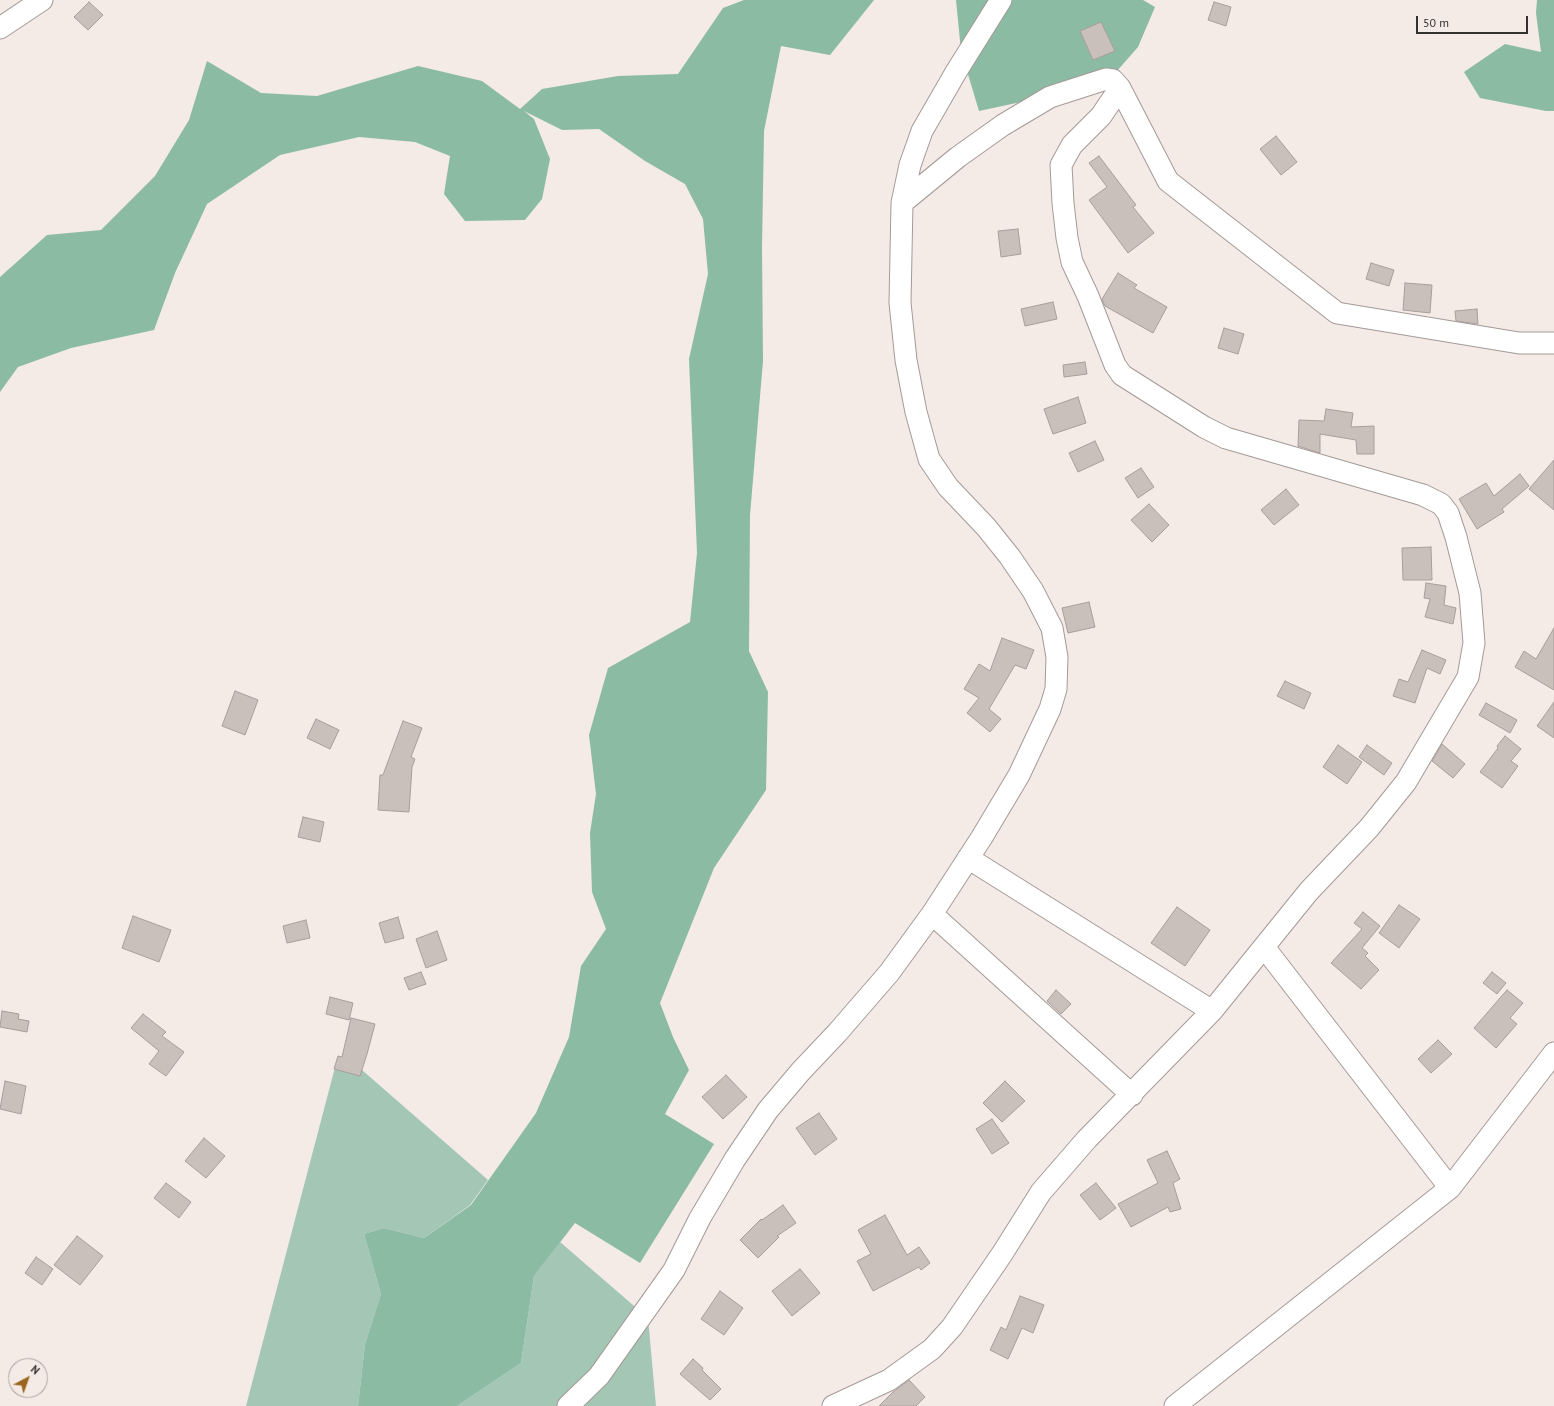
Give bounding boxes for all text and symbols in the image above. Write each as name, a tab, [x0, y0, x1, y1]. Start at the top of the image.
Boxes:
scale bar	[1418, 8, 1530, 34]
text: 50 m	[1423, 15, 1449, 30]
north arrow	[8, 1358, 48, 1398]
text: N	[28, 1362, 43, 1377]

